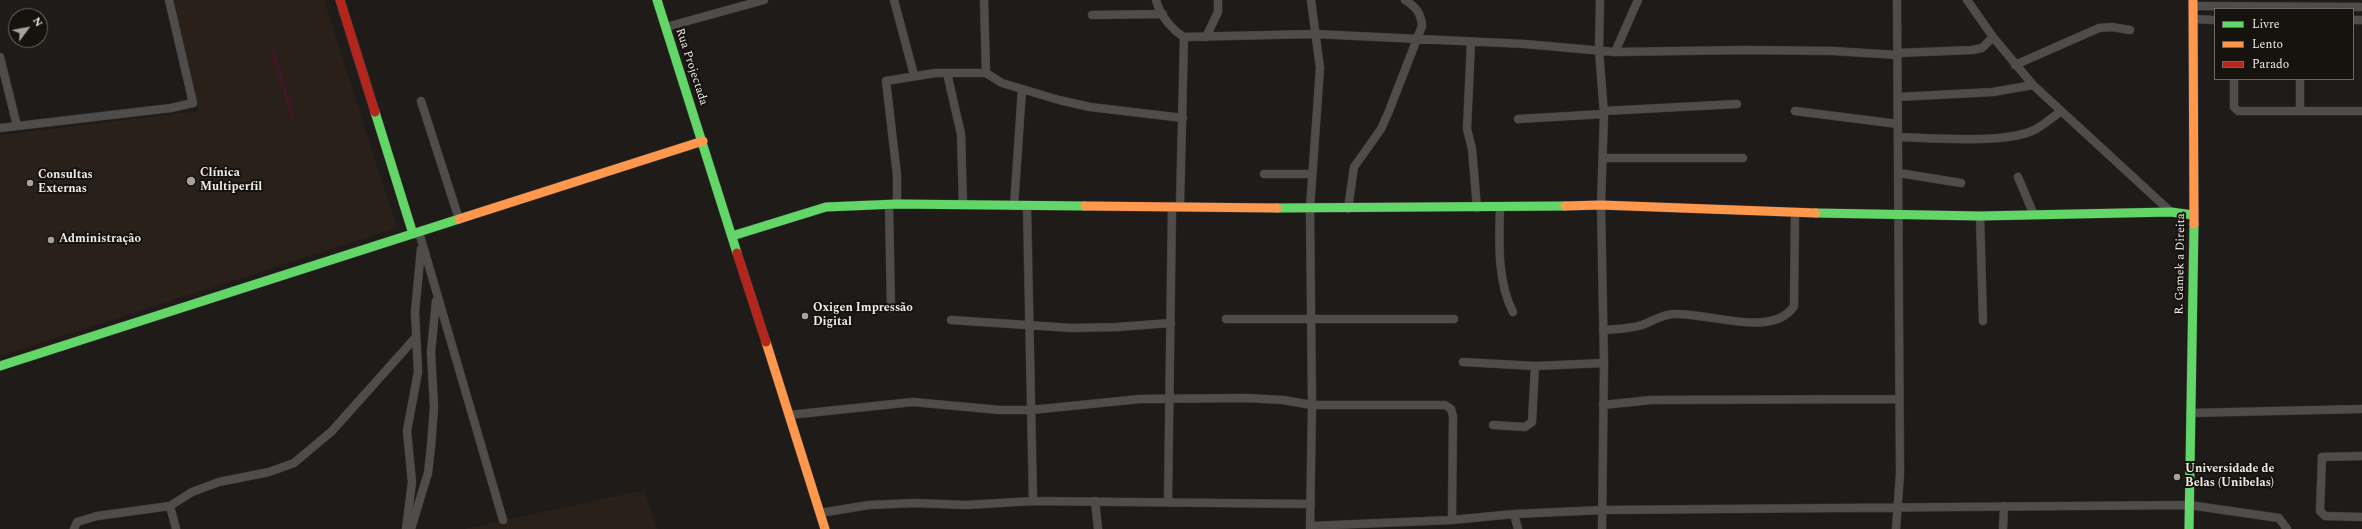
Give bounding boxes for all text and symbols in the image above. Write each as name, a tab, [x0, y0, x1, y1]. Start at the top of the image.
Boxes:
north arrow	[8, 8, 48, 48]
legend	[2214, 8, 2354, 80]
text: N	[28, 14, 47, 30]
text: Livre	[2252, 15, 2280, 34]
street label: Rua Projectada	[672, 27, 710, 107]
text: Lento	[2252, 35, 2283, 54]
text: Parado	[2252, 55, 2289, 74]
place label: Clínica Multiperfil	[200, 167, 262, 195]
place label: Consultas Externas	[38, 169, 93, 197]
marker: Clínica Multiperfil	[185, 175, 197, 187]
marker: Consultas Externas	[25, 178, 35, 188]
street label: R. Gamek a Direita	[2173, 213, 2189, 315]
place label: Administração	[59, 233, 141, 247]
marker: Administração	[46, 235, 56, 245]
place label: Oxigen Impressão Digital	[813, 302, 913, 330]
marker: Oxigen Impressão Digital	[800, 311, 810, 321]
place label: Universidade de Belas (Unibelas)	[2185, 463, 2274, 491]
marker: Universidade de Belas (Unibelas)	[2172, 472, 2182, 482]

